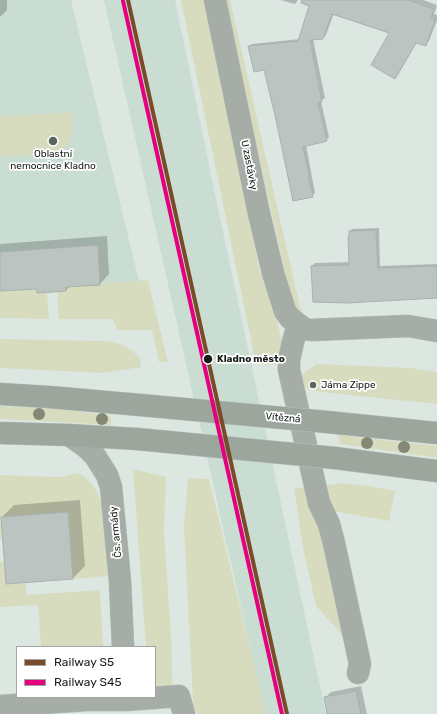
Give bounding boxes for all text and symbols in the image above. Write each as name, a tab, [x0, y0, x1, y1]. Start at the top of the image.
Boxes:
marker: Oblastní nemocnice Kladno	[47, 135, 59, 147]
street label: U zastávky	[238, 139, 260, 191]
place label: Oblastní nemocnice Kladno	[10, 148, 96, 172]
marker: Kladno město	[202, 353, 214, 365]
place label: Kladno město	[217, 353, 285, 365]
place label: Jáma Zippe	[321, 379, 376, 391]
marker: Jáma Zippe	[308, 380, 318, 390]
street label: Vítězná	[265, 410, 301, 426]
street label: Čs. armády	[108, 506, 124, 558]
legend	[16, 646, 156, 698]
text: Railway S5	[54, 655, 114, 669]
text: Railway S45	[54, 675, 122, 689]

